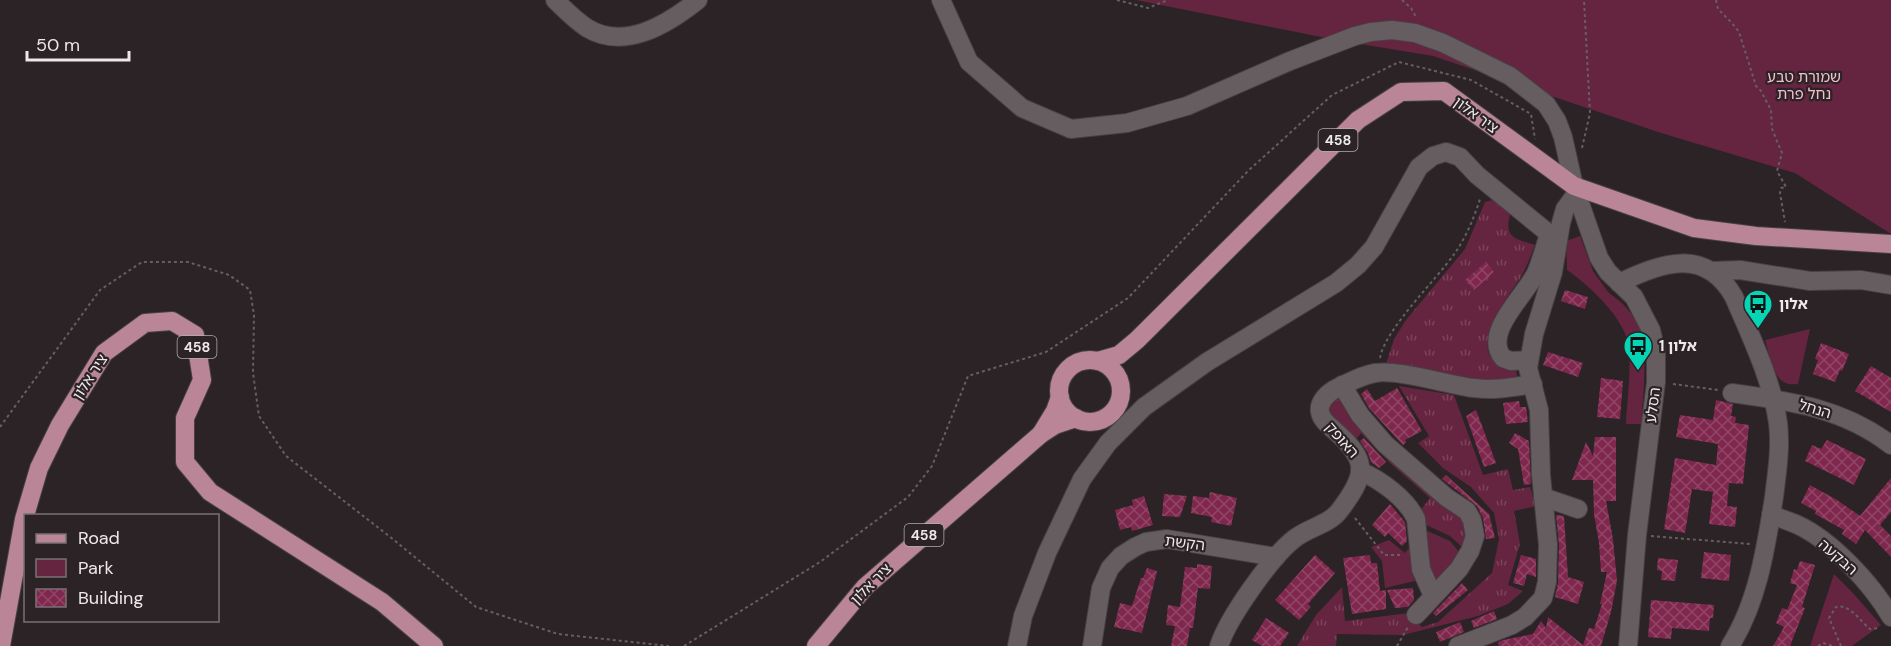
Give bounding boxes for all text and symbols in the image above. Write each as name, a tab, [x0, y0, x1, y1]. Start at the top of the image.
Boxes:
scale bar	[27, 24, 129, 62]
text: 50 m	[36, 33, 80, 57]
park label: שמורת טבע נחל פרת	[1767, 67, 1841, 104]
street label: ציר אלון	[1450, 92, 1502, 138]
road number: 458	[1318, 129, 1358, 151]
bus stop icon: אלון	[1742, 288, 1774, 330]
place label: אלון	[1779, 294, 1808, 314]
bus stop icon: אלון 1	[1622, 330, 1654, 372]
road number: 458	[178, 336, 216, 358]
place label: אלון 1	[1659, 336, 1697, 356]
street label: ציר אלון	[68, 350, 112, 404]
street label: הסלע	[1641, 386, 1665, 424]
street label: הנחל	[1796, 395, 1834, 423]
street label: האופק	[1321, 418, 1363, 462]
legend	[24, 514, 219, 622]
road number: 458	[904, 524, 944, 546]
text: Road	[78, 526, 120, 550]
street label: הקשת	[1164, 531, 1206, 555]
street label: הבקעה	[1814, 534, 1862, 580]
text: Park	[78, 556, 114, 580]
street label: ציר אלון	[846, 559, 896, 609]
text: Building	[78, 586, 143, 610]

